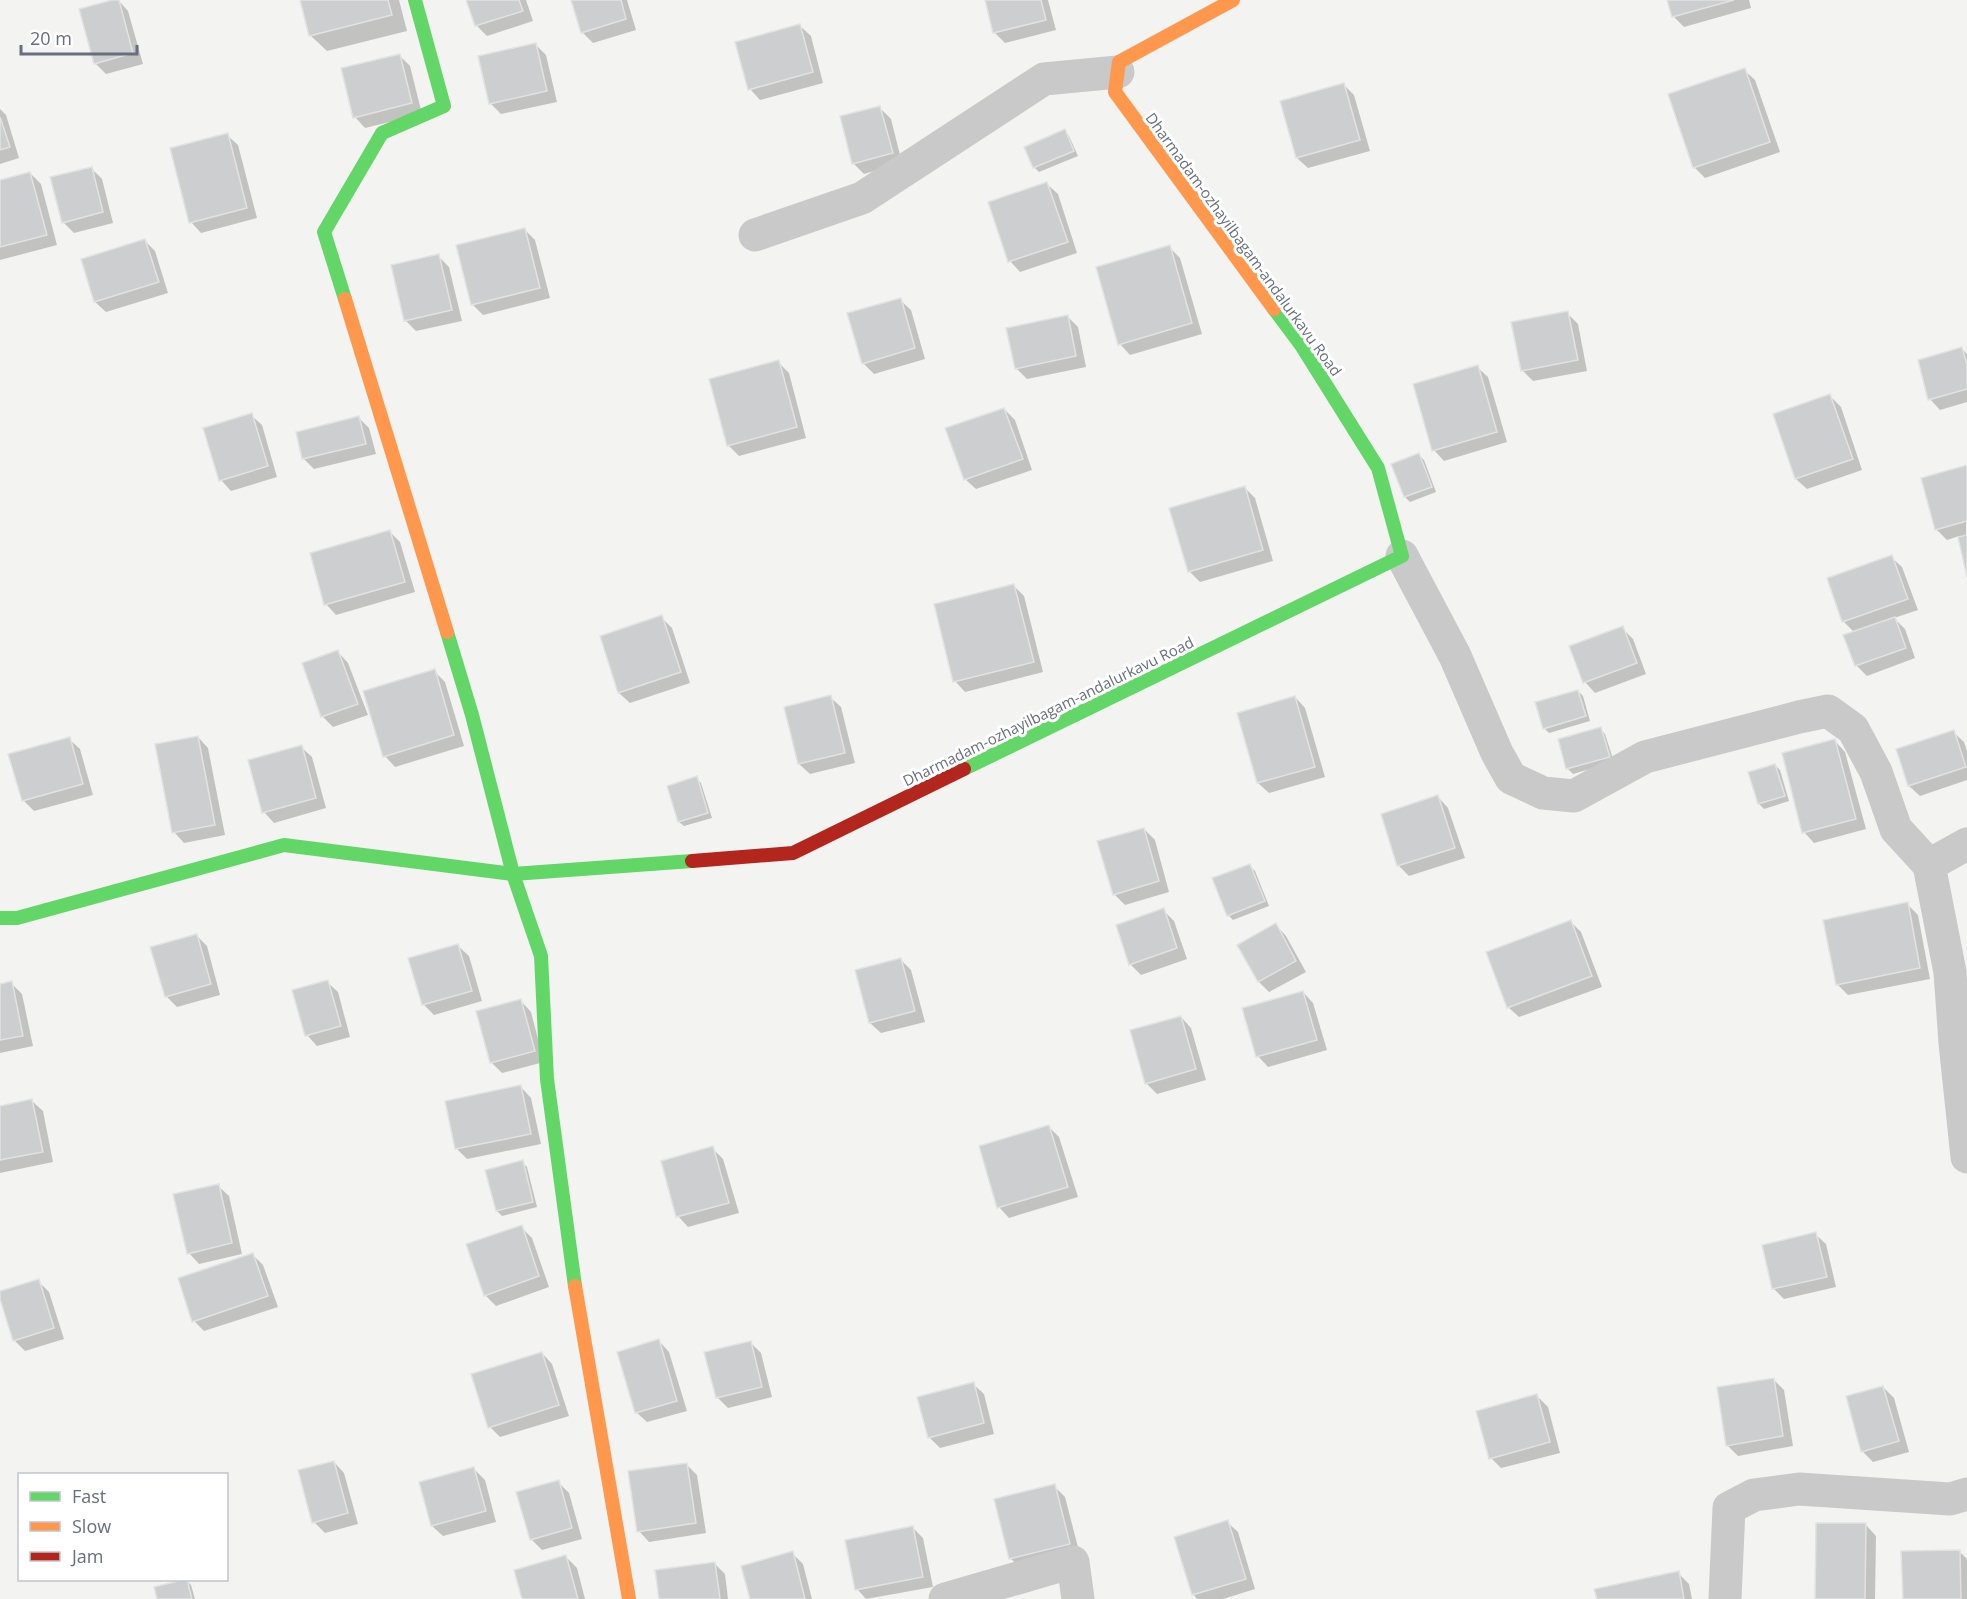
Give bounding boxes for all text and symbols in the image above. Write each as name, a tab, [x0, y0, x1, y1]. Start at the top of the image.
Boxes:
scale bar	[21, 18, 136, 56]
text: 20 m	[30, 26, 72, 50]
street label: Dharmadam-ozhayilbagam-andalurkavu Road	[1142, 108, 1346, 380]
street label: Dharmadam-ozhayilbagam-andalurkavu Road	[899, 632, 1197, 790]
legend	[18, 1473, 228, 1581]
text: Fast	[72, 1484, 106, 1508]
text: Slow	[72, 1514, 111, 1538]
text: Jam	[70, 1544, 104, 1568]

